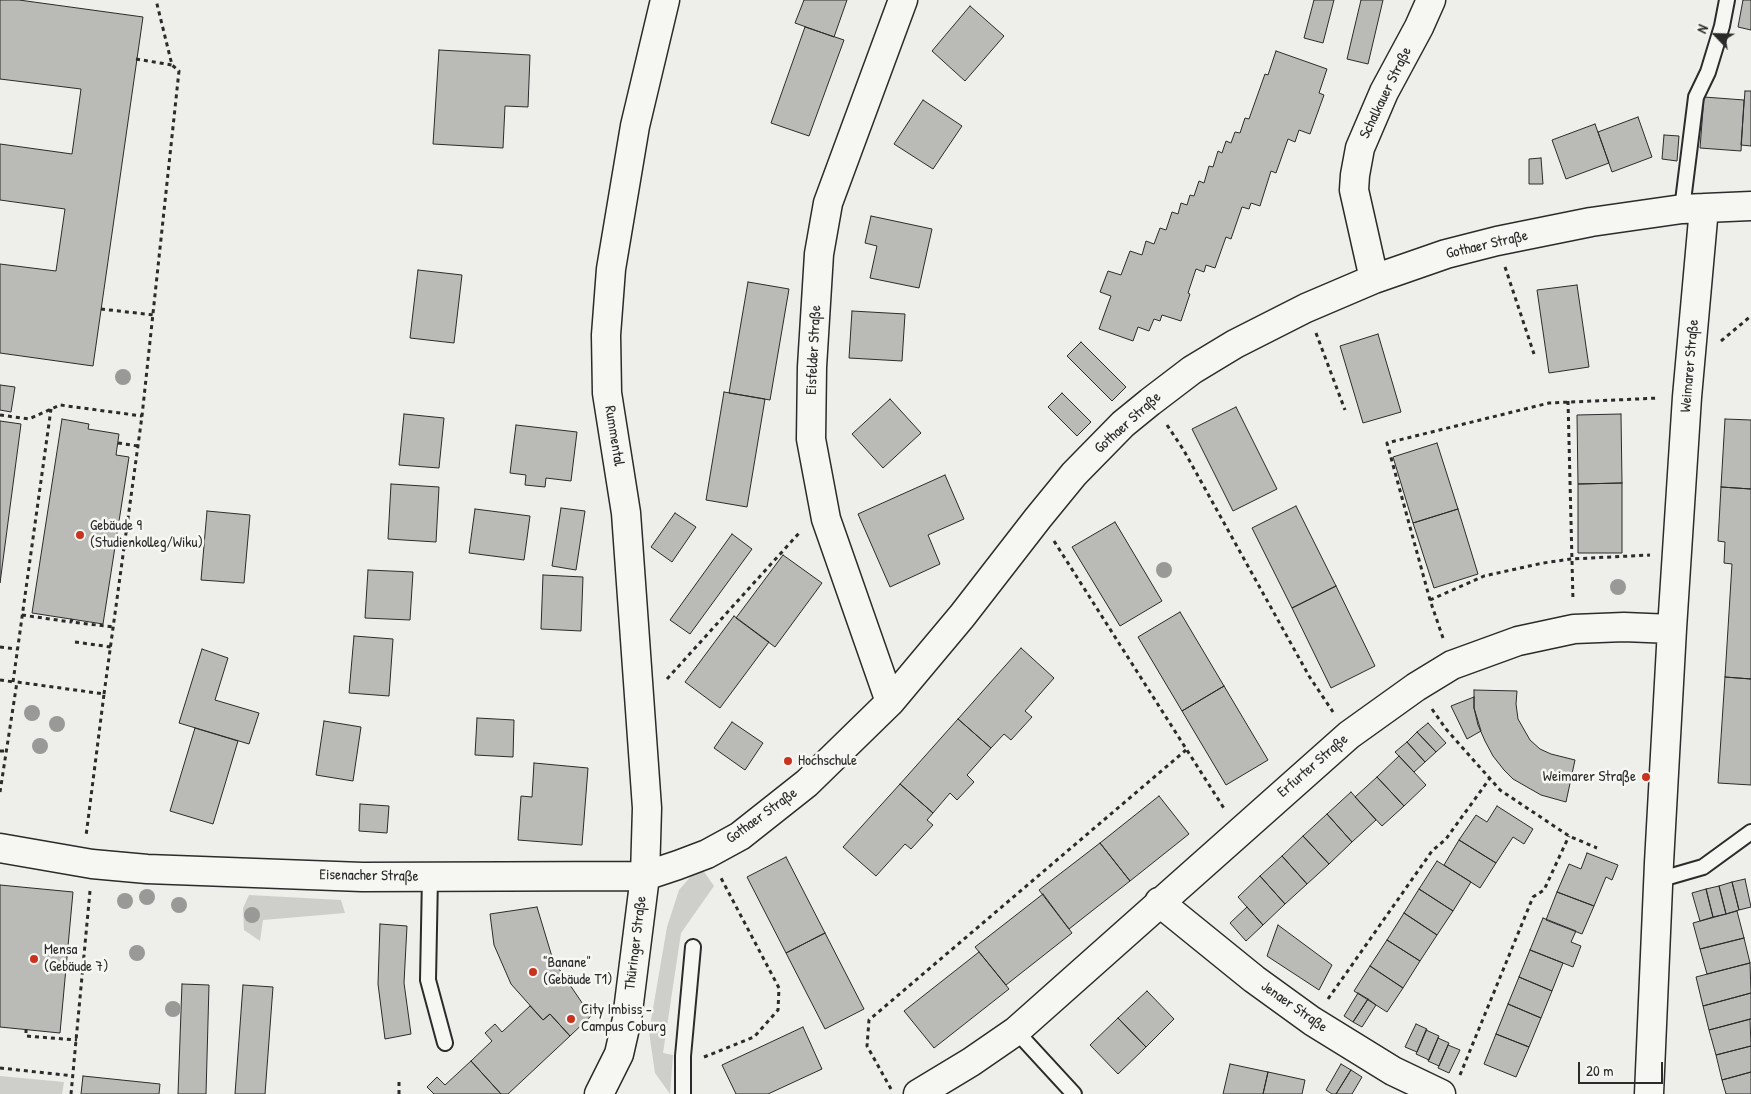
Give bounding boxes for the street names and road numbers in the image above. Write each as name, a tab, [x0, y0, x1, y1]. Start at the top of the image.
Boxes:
street label: Schalkauer Straße	[1356, 44, 1416, 142]
street label: Gothaer Straße	[1444, 227, 1530, 263]
street label: Eisfelder Straße	[803, 305, 825, 395]
street label: Weimarer Straße	[1677, 319, 1703, 413]
street label: Gothaer Straße	[1091, 388, 1165, 458]
street label: Rummental	[600, 404, 628, 468]
street label: Erfurter Straße	[1274, 730, 1352, 802]
street label: Gothaer Straße	[723, 784, 801, 848]
street label: Eisenacher Straße	[319, 866, 419, 886]
street label: Thüringer Straße	[621, 895, 651, 991]
street label: Jenaer Straße	[1257, 978, 1331, 1036]

